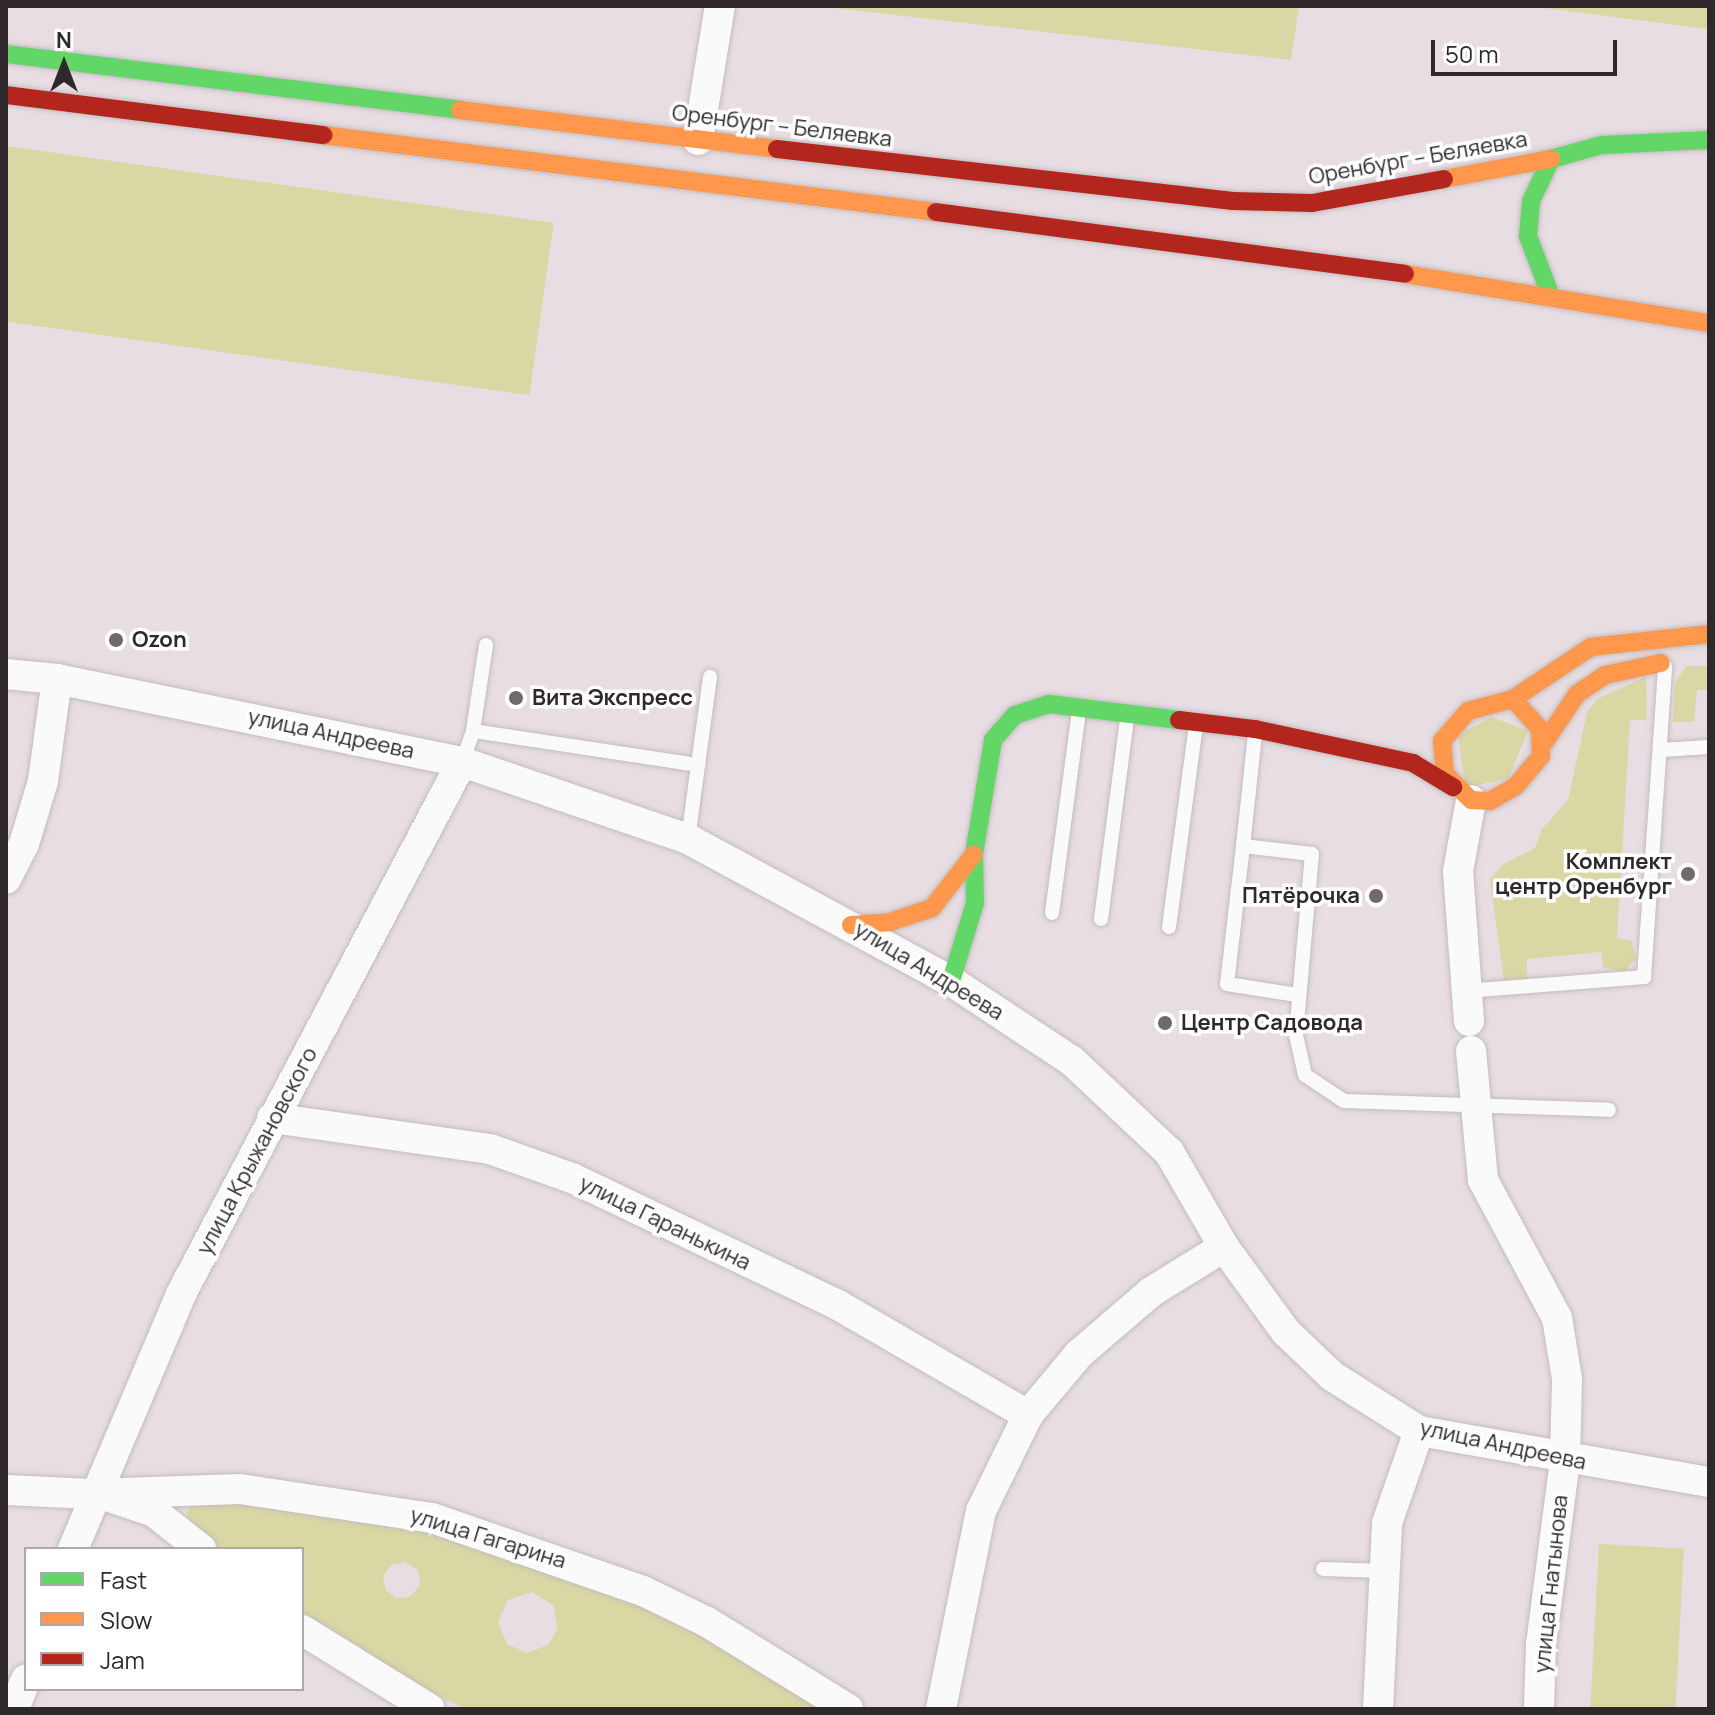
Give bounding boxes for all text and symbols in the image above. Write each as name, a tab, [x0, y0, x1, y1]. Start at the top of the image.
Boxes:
north arrow	[24, 24, 104, 104]
scale bar	[1435, 24, 1621, 74]
text: N	[56, 25, 72, 55]
text: 50 m	[1445, 37, 1499, 70]
street label: Оренбург – Беляевка	[670, 99, 894, 153]
street label: Оренбург – Беляевка	[1307, 126, 1529, 190]
place label: Ozon	[132, 627, 187, 653]
marker: Ozon	[107, 631, 125, 649]
place label: Вита Экспресс	[532, 685, 693, 711]
marker: Вита Экспресс	[507, 689, 525, 707]
street label: улица Андреева	[245, 703, 417, 765]
place label: Комплект центр Оренбург	[1495, 848, 1672, 900]
marker: Комплект центр Оренбург	[1679, 865, 1697, 883]
place label: Пятёрочка	[1242, 883, 1360, 909]
marker: Пятёрочка	[1367, 887, 1385, 905]
street label: улица Андреева	[850, 916, 1008, 1026]
place label: Центр Садовода	[1181, 1010, 1363, 1036]
marker: Центр Садовода	[1156, 1014, 1174, 1032]
street label: улица Крыжановского	[191, 1043, 323, 1259]
street label: улица Гаранькина	[575, 1170, 755, 1276]
street label: улица Андреева	[1417, 1414, 1589, 1476]
street label: улица Гнатынова	[1528, 1493, 1574, 1675]
street label: улица Гагарина	[407, 1502, 569, 1574]
legend	[24, 1547, 304, 1691]
text: Fast	[100, 1563, 147, 1596]
text: Slow	[100, 1603, 153, 1636]
text: Jam	[100, 1643, 145, 1676]

